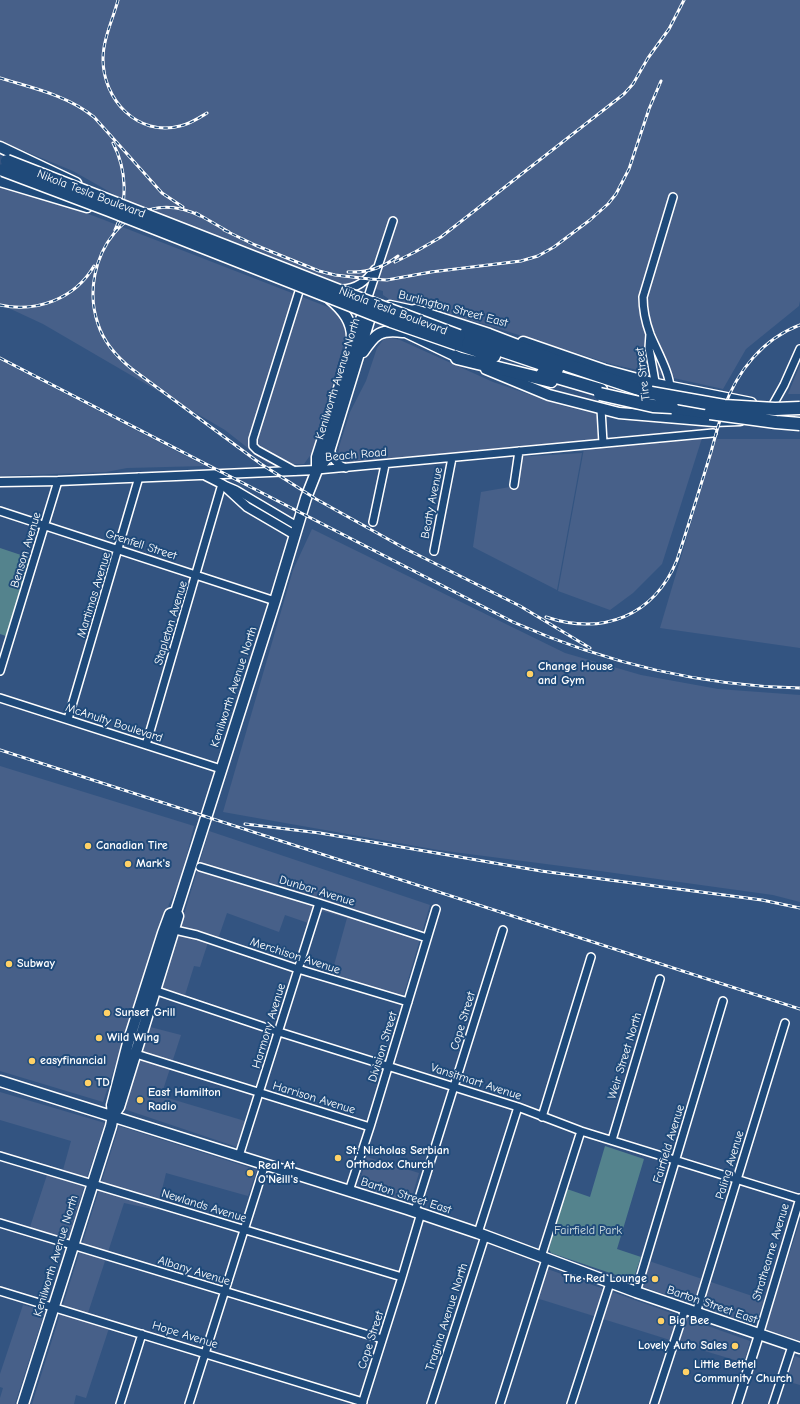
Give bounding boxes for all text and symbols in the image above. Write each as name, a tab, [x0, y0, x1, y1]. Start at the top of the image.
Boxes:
street label: Nikola Tesla Boulevard	[35, 167, 147, 221]
street label: Nikola Tesla Boulevard	[337, 284, 449, 338]
street label: Burlington Street East	[397, 287, 509, 331]
street label: Kenilworth Avenue North	[313, 317, 363, 441]
street label: Tire Street	[633, 347, 653, 401]
street label: Beach Road	[325, 445, 387, 465]
street label: Beatty Avenue	[418, 466, 446, 540]
street label: Benson Avenue	[8, 510, 44, 590]
street label: Grenfell Street	[103, 527, 179, 563]
street label: Martimas Avenue	[74, 550, 114, 640]
street label: Stapleton Avenue	[151, 579, 191, 667]
street label: Kenilworth Avenue North	[208, 625, 260, 749]
place label: Change House and Gym	[538, 660, 613, 688]
marker: Change House and Gym	[525, 669, 535, 679]
street label: McAnulty Boulevard	[64, 701, 164, 745]
place label: Canadian Tire	[96, 839, 168, 853]
marker: Canadian Tire	[83, 841, 93, 851]
place label: Mark's	[136, 857, 170, 871]
marker: Mark's	[123, 859, 133, 869]
street label: Dunbar Avenue	[277, 873, 357, 909]
street label: Merchison Avenue	[248, 935, 342, 977]
place label: Subway	[17, 957, 55, 971]
marker: Subway	[4, 959, 14, 969]
street label: Harmony Avenue	[249, 982, 289, 1070]
street label: Cope Street	[447, 990, 479, 1052]
place label: Sunset Grill	[115, 1006, 175, 1020]
marker: Sunset Grill	[102, 1008, 112, 1018]
street label: Division Street	[365, 1010, 401, 1084]
street label: Weir Street North	[605, 1011, 645, 1101]
place label: Wild Wing	[107, 1031, 160, 1045]
marker: Wild Wing	[94, 1033, 104, 1043]
place label: easyfinancial	[40, 1054, 106, 1068]
marker: easyfinancial	[27, 1056, 37, 1066]
street label: Vansitmart Avenue	[429, 1061, 523, 1103]
place label: TD	[96, 1076, 110, 1090]
marker: TD	[83, 1078, 93, 1088]
street label: Harrison Avenue	[271, 1079, 357, 1117]
place label: East Hamilton Radio	[148, 1086, 221, 1114]
marker: East Hamilton Radio	[135, 1095, 145, 1105]
street label: Fairfield Avenue	[650, 1103, 688, 1185]
street label: Paling Avenue	[713, 1129, 747, 1201]
place label: St. Nicholas Serbian Orthodox Church	[346, 1144, 449, 1172]
marker: St. Nicholas Serbian Orthodox Church	[333, 1153, 343, 1163]
place label: Real At O'Neill's	[258, 1159, 298, 1187]
marker: Real At O'Neill's	[245, 1168, 255, 1178]
street label: Barton Street East	[359, 1175, 453, 1217]
street label: Newlands Avenue	[160, 1186, 248, 1226]
street label: Kenilworth Avenue North	[31, 1194, 81, 1318]
street label: Strathearne Avenue	[749, 1202, 793, 1302]
park label: Fairfield Park	[554, 1224, 622, 1238]
street label: Albany Avenue	[156, 1253, 232, 1289]
street label: Tragina Avenue North	[423, 1261, 471, 1373]
place label: The Red Lounge	[563, 1272, 647, 1286]
marker: The Red Lounge	[650, 1274, 660, 1284]
street label: Barton Street East	[665, 1283, 759, 1327]
street label: Cope Street	[355, 1309, 387, 1371]
place label: Big Bee	[669, 1314, 709, 1328]
marker: Big Bee	[656, 1316, 666, 1326]
street label: Hope Avenue	[150, 1318, 220, 1352]
place label: Lovely Auto Sales	[638, 1339, 727, 1353]
marker: Lovely Auto Sales	[730, 1341, 740, 1351]
place label: Little Bethel Community Church	[694, 1358, 792, 1386]
marker: Little Bethel Community Church	[681, 1367, 691, 1377]

